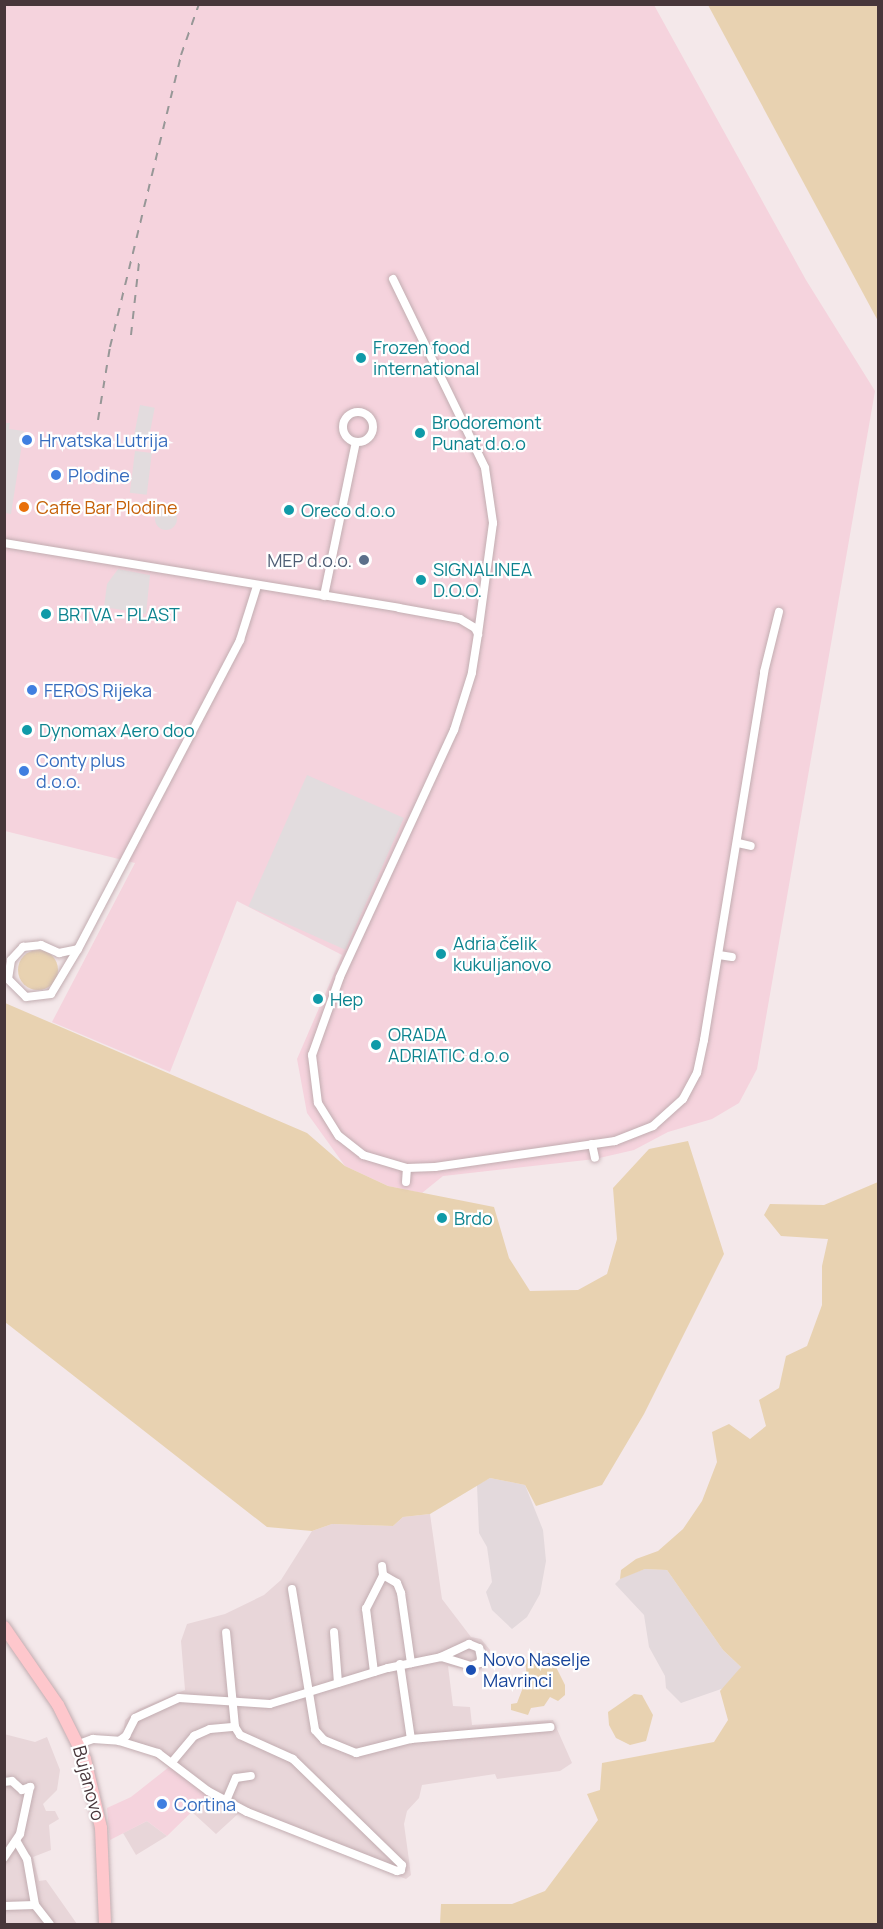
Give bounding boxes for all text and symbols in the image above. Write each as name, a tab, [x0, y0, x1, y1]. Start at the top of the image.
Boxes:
place label: Frozen food international	[373, 337, 479, 380]
marker: Frozen food international	[354, 351, 368, 365]
place label: Brodoremont Punat d.o.o	[432, 412, 542, 454]
marker: Brodoremont Punat d.o.o	[413, 426, 427, 440]
place label: Hrvatska Lutrija	[39, 429, 168, 451]
marker: Hrvatska Lutrija	[20, 433, 34, 447]
place label: Plodine	[68, 464, 130, 486]
marker: Plodine	[49, 468, 63, 482]
place label: Caffe Bar Plodine	[36, 496, 177, 518]
place label: Oreco d.o.o	[301, 499, 396, 521]
marker: Caffe Bar Plodine	[17, 500, 31, 514]
marker: Oreco d.o.o	[282, 503, 296, 517]
place label: MEP d.o.o.	[267, 549, 352, 571]
marker: MEP d.o.o.	[357, 553, 371, 567]
place label: SIGNALINEA D.O.O.	[433, 559, 532, 602]
marker: SIGNALINEA D.O.O.	[414, 573, 428, 587]
place label: BRTVA - PLAST	[58, 603, 180, 625]
marker: BRTVA - PLAST	[39, 607, 53, 621]
place label: FEROS Rijeka	[44, 679, 152, 701]
marker: FEROS Rijeka	[25, 683, 39, 697]
place label: Dynomax Aero doo	[39, 719, 195, 741]
marker: Dynomax Aero doo	[20, 723, 34, 737]
place label: Conty plus d.o.o.	[36, 750, 125, 792]
marker: Conty plus d.o.o.	[17, 764, 31, 778]
place label: Adria čelik kukuljanovo	[453, 933, 551, 976]
marker: Adria čelik kukuljanovo	[434, 947, 448, 961]
place label: Hep	[330, 988, 363, 1010]
marker: Hep	[311, 992, 325, 1006]
place label: ORADA ADRIATIC d.o.o	[388, 1024, 510, 1066]
marker: ORADA ADRIATIC d.o.o	[369, 1038, 383, 1052]
place label: Brdo	[454, 1207, 493, 1229]
marker: Brdo	[435, 1211, 449, 1225]
place label: Novo Naselje Mavrinci	[483, 1649, 590, 1692]
marker: Novo Naselje Mavrinci	[464, 1663, 478, 1677]
street label: Bujanovo	[69, 1743, 109, 1823]
place label: Cortina	[174, 1793, 236, 1815]
marker: Cortina	[155, 1797, 169, 1811]

